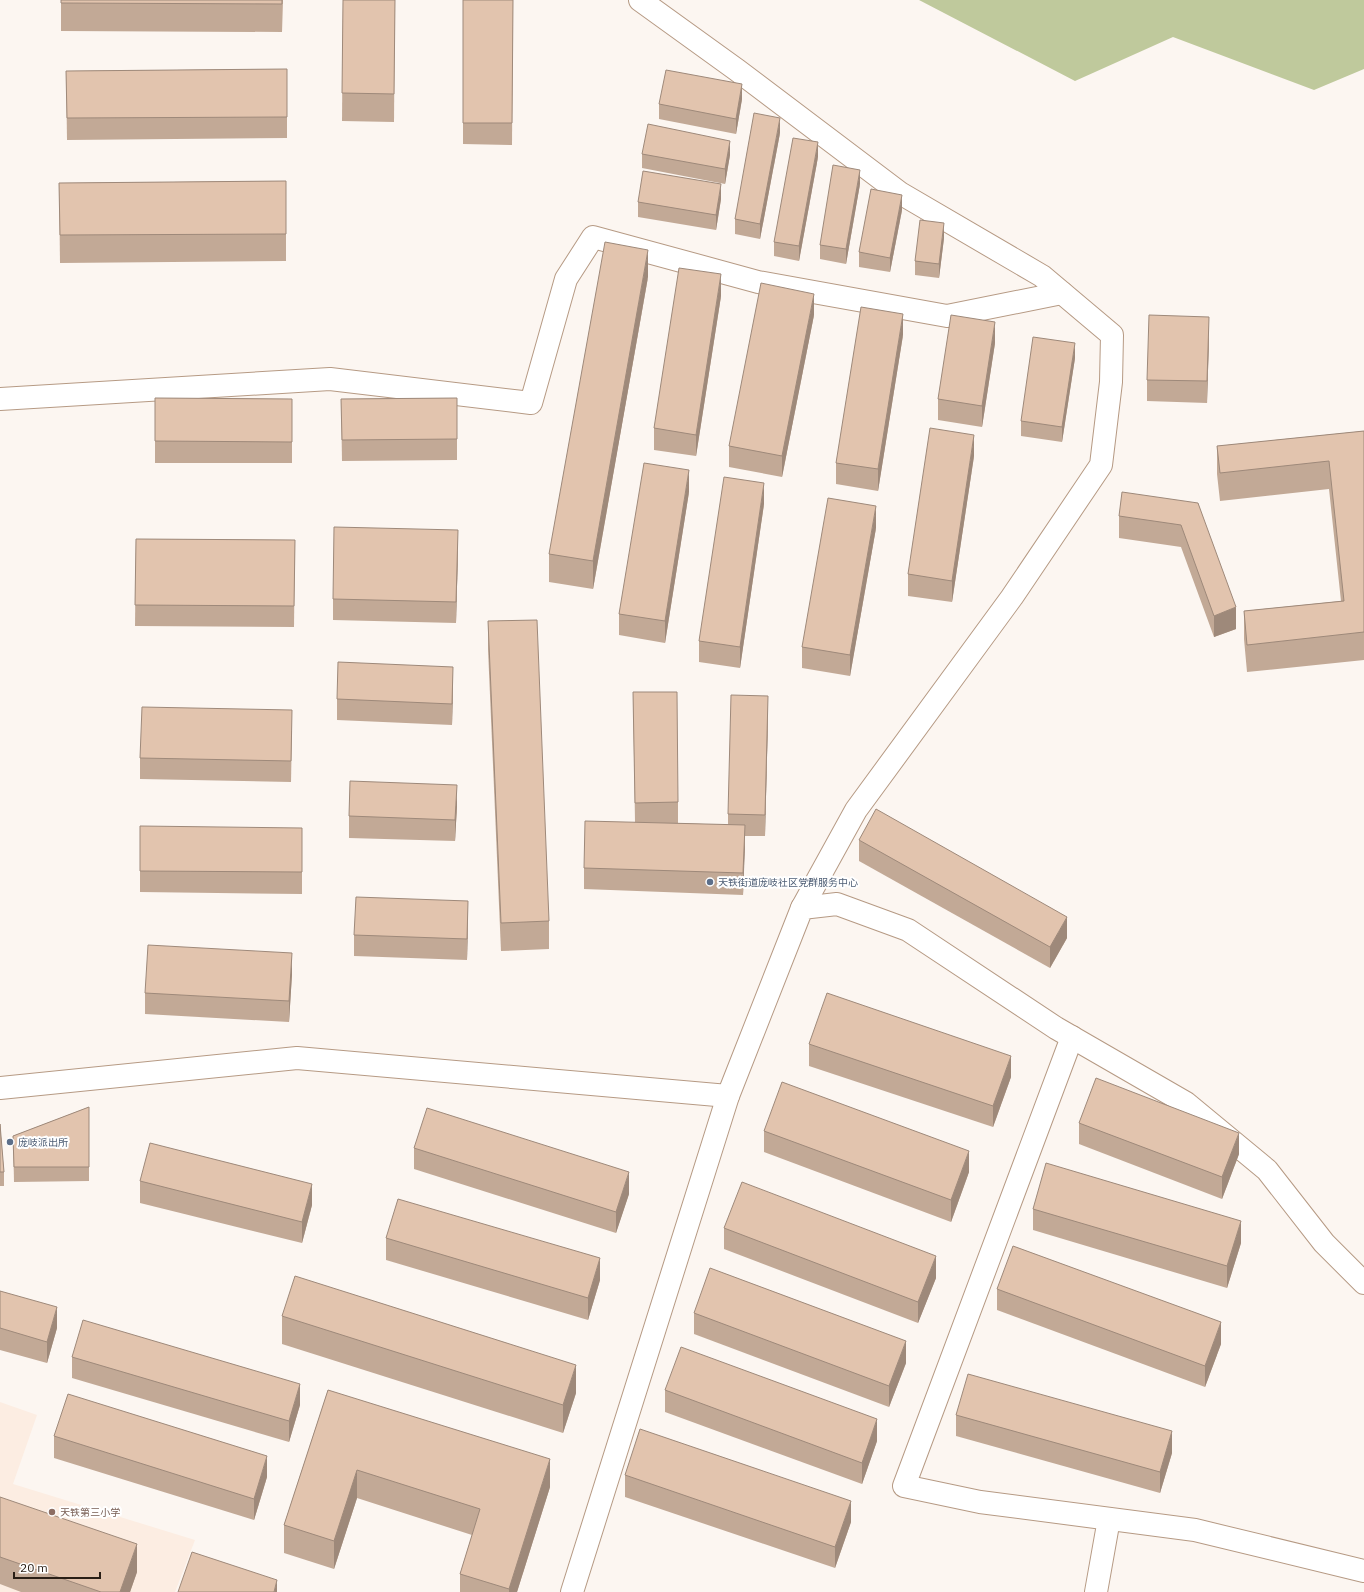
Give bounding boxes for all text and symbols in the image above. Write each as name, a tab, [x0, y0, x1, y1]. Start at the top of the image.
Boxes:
place label: 天铁街道庞岐社区党群服务中心	[718, 876, 858, 889]
marker: 天铁街道庞岐社区党群服务中心	[705, 877, 715, 887]
place label: 庞岐派出所	[18, 1136, 68, 1149]
marker: 庞岐派出所	[5, 1137, 15, 1147]
place label: 天铁第三小学	[60, 1506, 120, 1519]
marker: 天铁第三小学	[47, 1507, 57, 1517]
scale bar	[14, 1554, 100, 1580]
text: 20 m	[20, 1560, 48, 1575]

